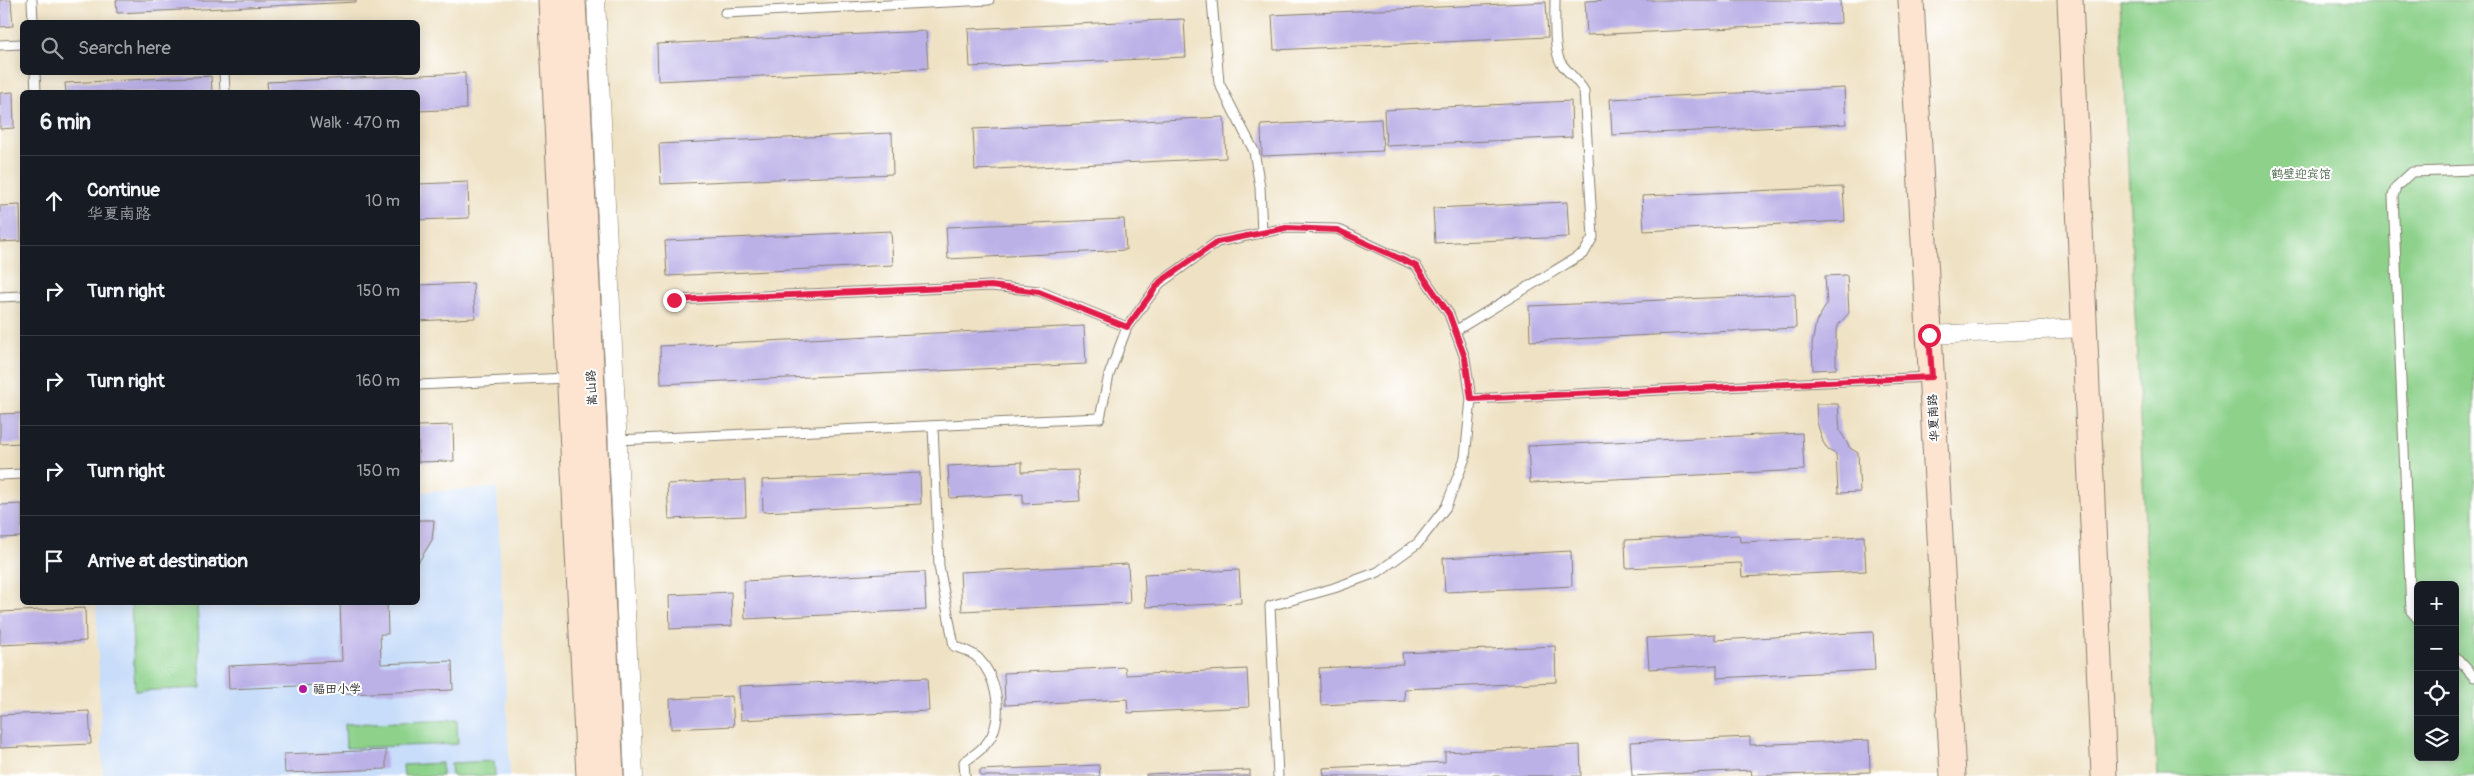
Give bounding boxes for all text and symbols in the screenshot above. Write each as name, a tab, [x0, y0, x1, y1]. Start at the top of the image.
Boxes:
search box	[20, 20, 420, 75]
icon: search	[38, 34, 66, 62]
text: Search here	[78, 36, 171, 60]
text: 6 min	[40, 109, 91, 136]
text: Walk · 470 m	[310, 113, 400, 133]
park label: 鹤壁迎宾馆	[2271, 167, 2331, 182]
text: Continue	[87, 178, 160, 202]
icon: ahead	[40, 187, 68, 215]
text: 10 m	[365, 191, 400, 211]
text: 华夏南路	[87, 204, 151, 224]
icon: right	[40, 277, 68, 305]
text: Turn right	[87, 279, 165, 303]
text: 150 m	[356, 281, 400, 301]
route end	[663, 289, 686, 312]
route start	[1918, 324, 1941, 347]
icon: right	[40, 367, 68, 395]
text: Turn right	[87, 369, 165, 393]
street label: 嵩山路	[584, 370, 600, 406]
text: 160 m	[356, 371, 400, 391]
street label: 华夏南路	[1925, 394, 1943, 442]
icon: right	[40, 457, 68, 485]
text: Turn right	[87, 459, 165, 483]
text: 150 m	[356, 461, 400, 481]
icon: arrive	[40, 547, 68, 575]
text: Arrive at destination	[87, 549, 248, 573]
map controls	[2414, 581, 2459, 761]
button: +	[2414, 581, 2459, 626]
button: −	[2414, 626, 2459, 671]
button: locate	[2414, 671, 2459, 716]
place label: 福田小学	[313, 682, 361, 697]
marker: 福田小学	[297, 683, 309, 695]
button: layers	[2414, 716, 2459, 761]

